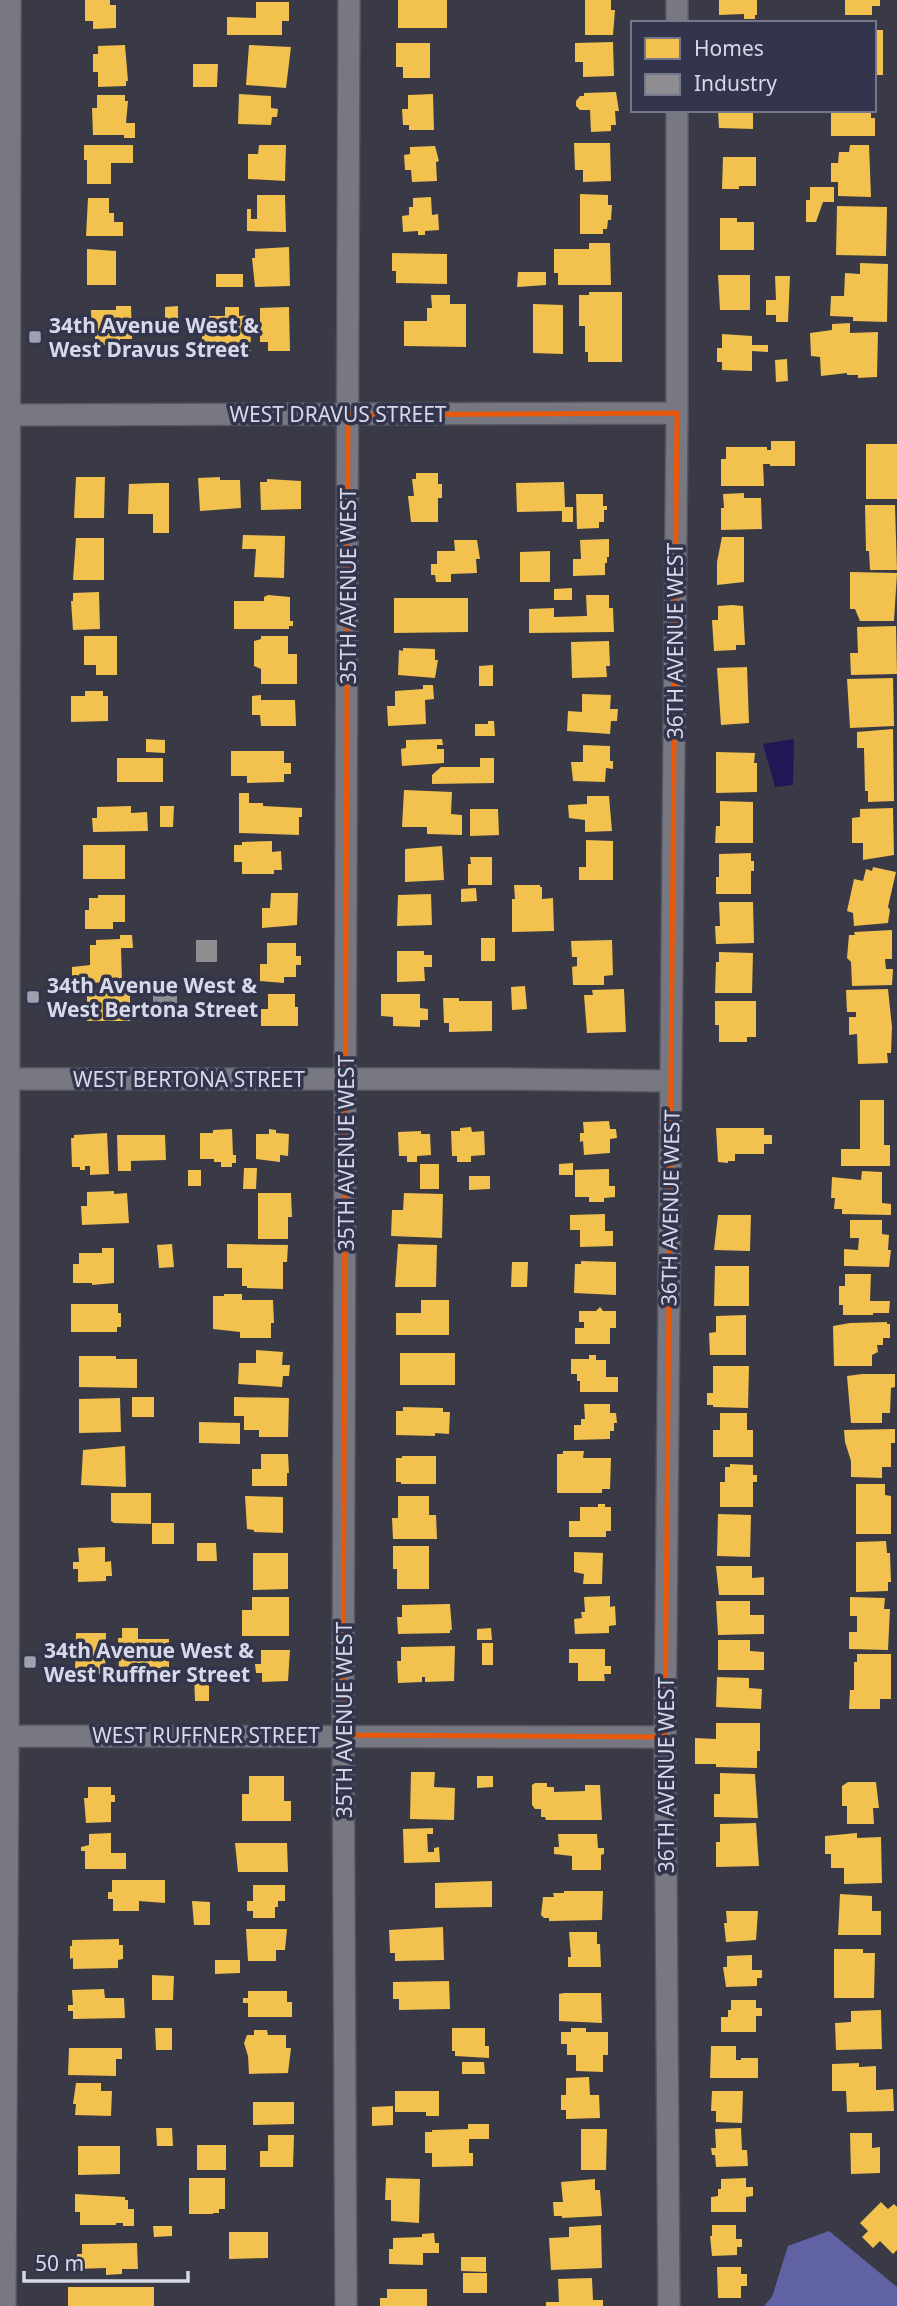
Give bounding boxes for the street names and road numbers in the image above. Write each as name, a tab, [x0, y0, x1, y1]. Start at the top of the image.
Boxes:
street label: WEST DRAVUS STREET	[229, 400, 447, 428]
street label: 35TH AVENUE WEST	[334, 487, 362, 684]
street label: 36TH AVENUE WEST	[661, 542, 689, 739]
street label: 35TH AVENUE WEST	[332, 1054, 360, 1251]
street label: WEST BERTONA STREET	[73, 1065, 305, 1093]
street label: 36TH AVENUE WEST	[654, 1109, 686, 1306]
street label: 35TH AVENUE WEST	[330, 1621, 358, 1818]
street label: 36TH AVENUE WEST	[652, 1676, 680, 1873]
street label: WEST RUFFNER STREET	[92, 1721, 320, 1749]

